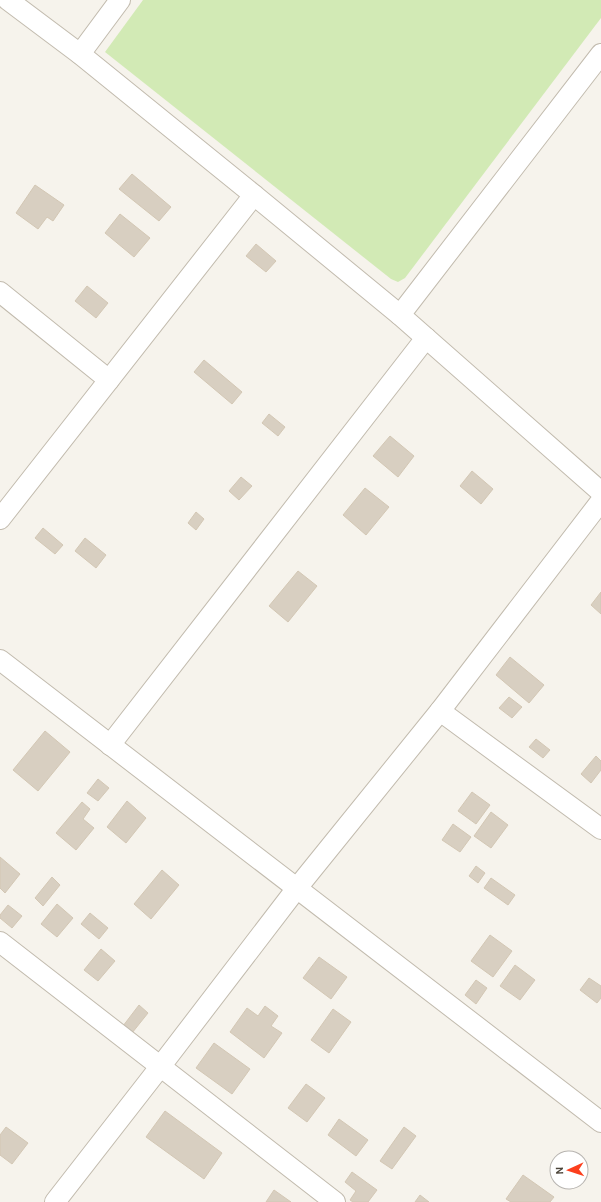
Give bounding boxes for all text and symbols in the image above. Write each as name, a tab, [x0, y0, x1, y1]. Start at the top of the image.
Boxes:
north arrow	[549, 1150, 589, 1190]
text: N	[554, 1166, 565, 1175]

